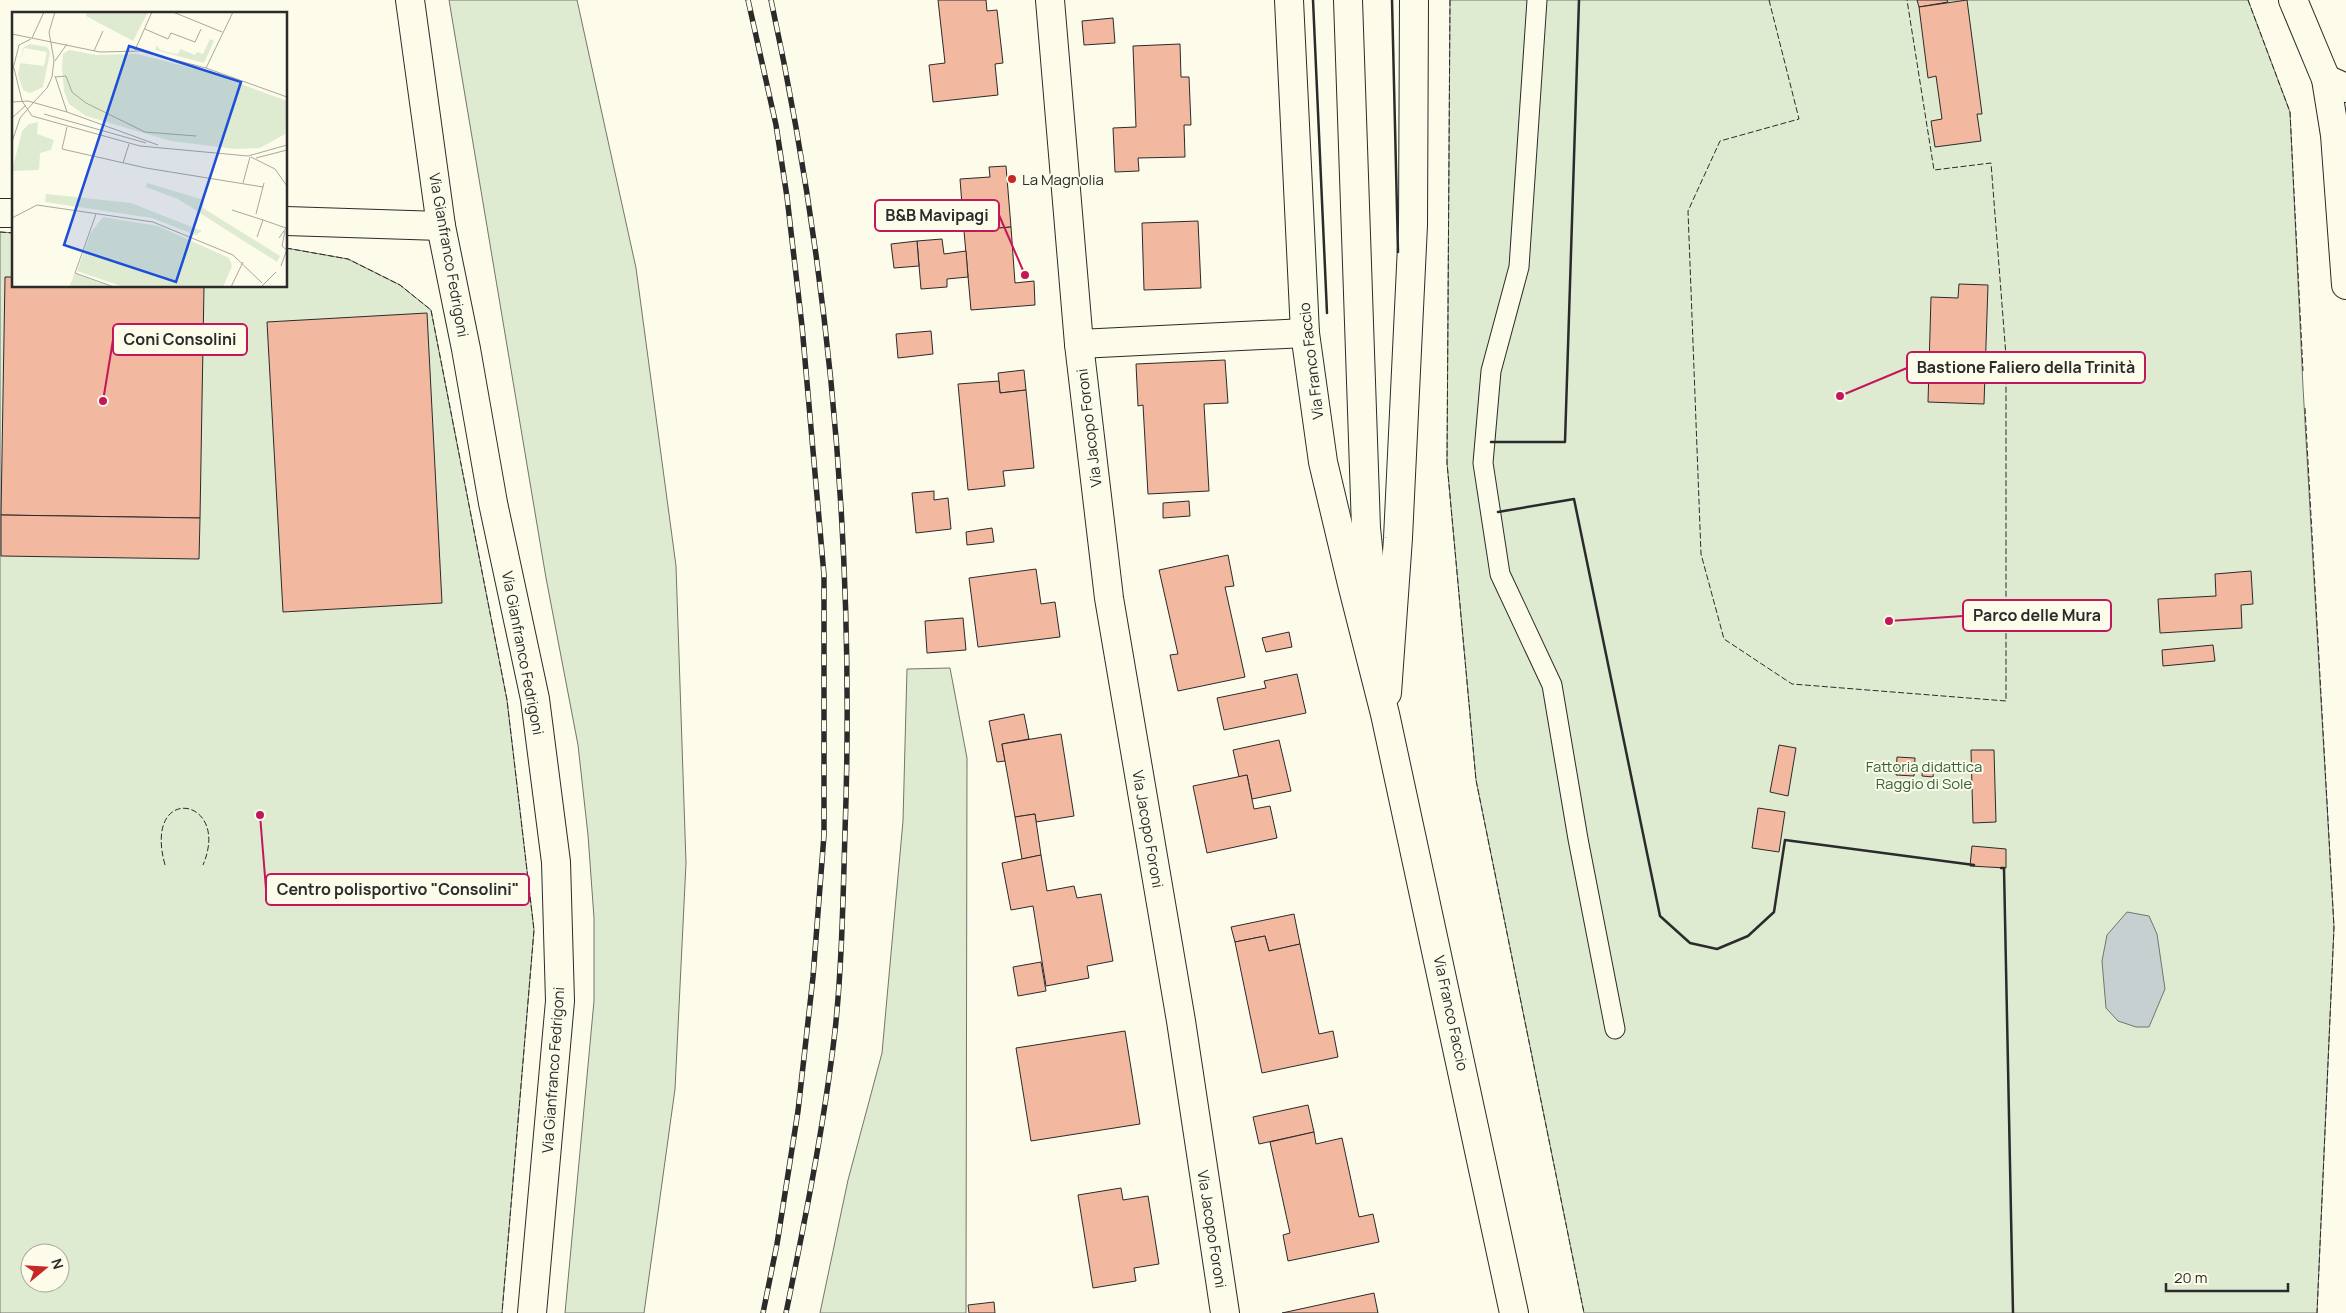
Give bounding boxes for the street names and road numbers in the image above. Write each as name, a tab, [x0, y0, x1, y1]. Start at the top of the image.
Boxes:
street label: Via Gianfranco Fedrigoni	[424, 171, 474, 339]
street label: Via Franco Faccio	[1293, 301, 1329, 421]
street label: Via Jacopo Foroni	[1071, 368, 1107, 488]
street label: Via Gianfranco Fedrigoni	[497, 569, 549, 737]
street label: Via Jacopo Foroni	[1127, 768, 1169, 890]
street label: Via Franco Faccio	[1429, 953, 1474, 1073]
street label: Via Gianfranco Fedrigoni	[537, 986, 569, 1154]
street label: Via Jacopo Foroni	[1192, 1168, 1232, 1290]

